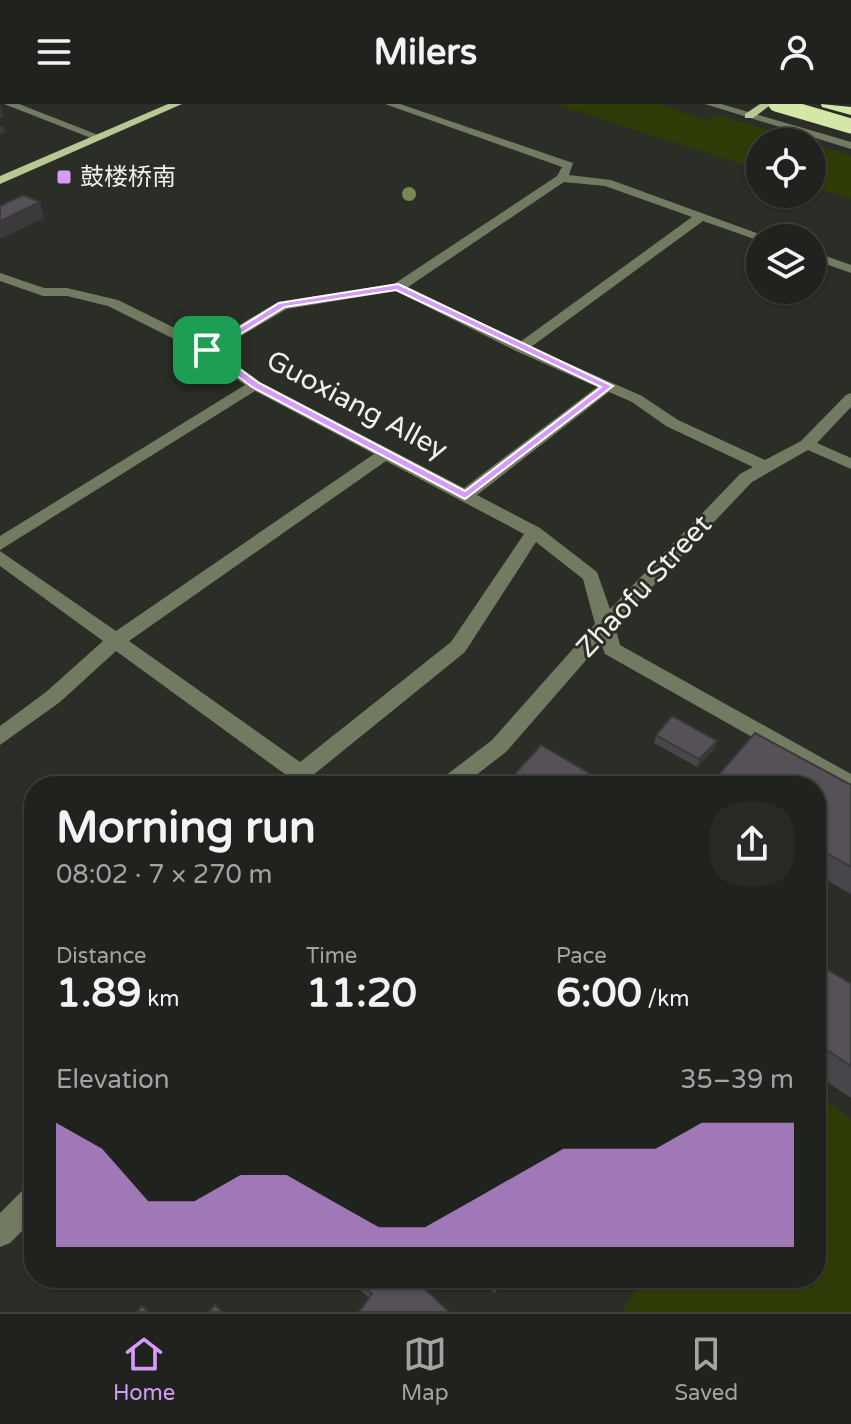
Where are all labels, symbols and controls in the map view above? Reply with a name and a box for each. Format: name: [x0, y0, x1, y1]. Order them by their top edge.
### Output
icon: menu: [32, 30, 76, 74]
icon: person: [775, 30, 819, 74]
text: Milers: [374, 31, 477, 74]
map controls: [746, 128, 826, 304]
button: locate: [746, 128, 826, 208]
place label: 鼓楼桥南: [80, 163, 176, 192]
marker: 鼓楼桥南: [55, 168, 73, 186]
button: layers: [746, 224, 826, 304]
pin: [173, 316, 241, 384]
icon: arrive: [185, 328, 229, 372]
street label: Guoxiang Alley: [261, 343, 453, 467]
street label: Zhaofu Street: [569, 507, 719, 664]
text: Morning run: [56, 802, 316, 855]
button: share: [710, 802, 794, 886]
text: 08:02 · 7 × 270 m: [56, 859, 272, 890]
text: Distance: [56, 943, 147, 969]
text: Time: [306, 943, 357, 969]
text: Pace: [556, 943, 607, 969]
text: 1.89: [56, 969, 142, 1017]
text: 11:20: [306, 969, 417, 1017]
text: 6:00: [556, 969, 642, 1017]
text: km: [142, 986, 179, 1012]
text: /km: [642, 986, 689, 1012]
text: Elevation: [56, 1064, 170, 1095]
text: 35–39 m: [680, 1064, 794, 1095]
tab: Home: [113, 1332, 175, 1406]
tab: Map: [401, 1332, 449, 1406]
tab: Saved: [674, 1332, 738, 1406]

